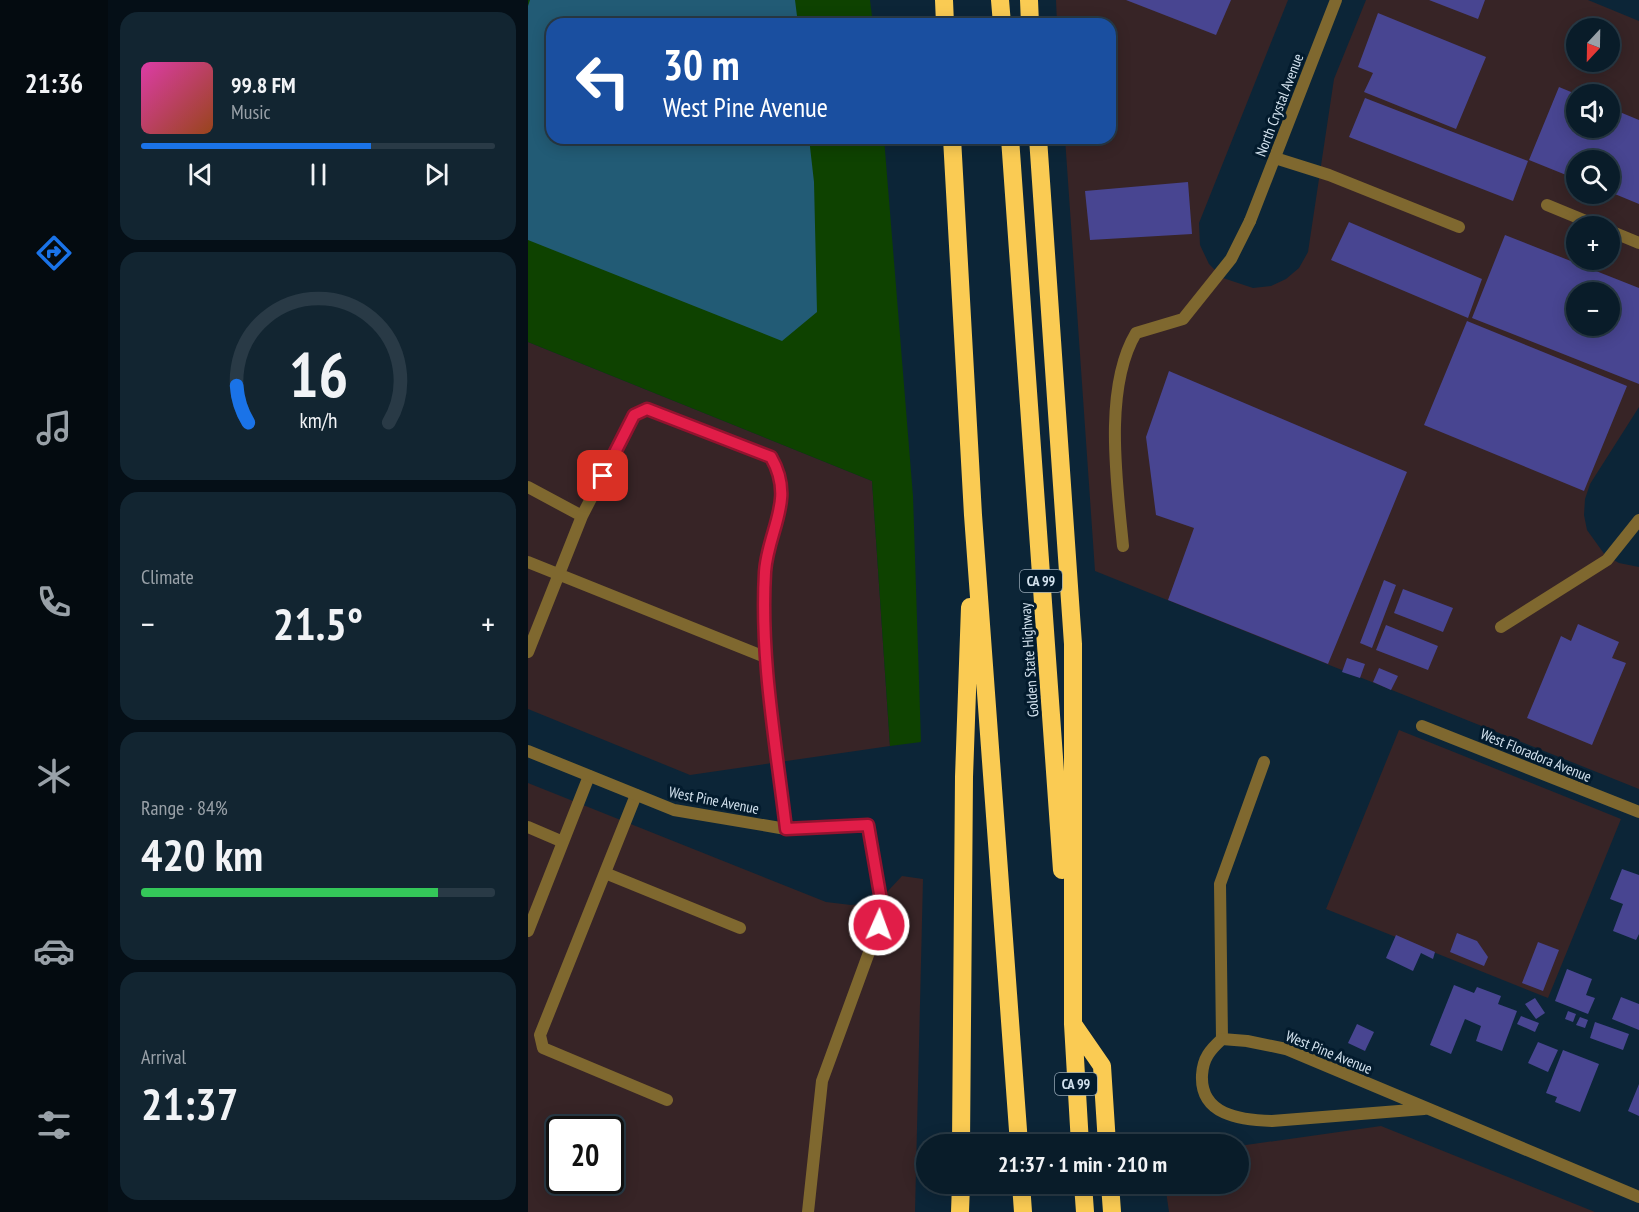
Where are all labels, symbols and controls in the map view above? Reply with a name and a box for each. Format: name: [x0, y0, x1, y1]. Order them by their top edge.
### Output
north arrow: [1566, 18, 1620, 72]
map controls: [1566, 18, 1620, 336]
text: 30 m: [663, 37, 740, 92]
icon: left: [564, 42, 642, 120]
street label: North Crystal Avenue: [1251, 51, 1307, 159]
text: 21:36: [25, 66, 83, 100]
text: 99.8 FM: [231, 71, 296, 99]
button: sound: [1566, 84, 1620, 138]
text: West Pine Avenue: [663, 90, 828, 124]
text: Music: [231, 99, 271, 125]
button: search: [1566, 150, 1620, 204]
icon: previous: [184, 158, 217, 191]
icon: pause: [302, 158, 335, 191]
icon: next: [420, 158, 453, 191]
button: +: [1566, 216, 1620, 270]
icon: directions: [33, 232, 75, 274]
button: −: [1566, 282, 1620, 336]
text: 16: [288, 333, 348, 414]
text: km/h: [299, 406, 337, 434]
icon: music: [33, 407, 75, 449]
pin: [577, 450, 628, 501]
icon: arrive: [586, 459, 619, 492]
text: Climate: [141, 564, 194, 590]
road number: CA 99: [1020, 570, 1062, 592]
icon: phone: [33, 581, 75, 623]
text: 21.5°: [273, 594, 363, 652]
text: −: [141, 602, 155, 645]
text: +: [481, 602, 495, 645]
street label: Golden State Highway: [1016, 602, 1042, 718]
street label: West Floradora Avenue: [1478, 724, 1594, 786]
icon: climate: [33, 755, 75, 797]
street label: West Pine Avenue: [667, 782, 761, 818]
text: Range · 84%: [141, 795, 228, 821]
text: 420 km: [141, 825, 263, 883]
position arrow: [847, 893, 911, 957]
icon: car: [33, 930, 75, 972]
street label: West Pine Avenue: [1283, 1026, 1375, 1078]
text: Arrival: [141, 1044, 186, 1070]
road number: CA 99: [1055, 1073, 1097, 1095]
text: 21:37: [141, 1074, 238, 1132]
icon: filters: [33, 1104, 75, 1146]
speed limit sign: 20: [546, 1116, 624, 1194]
text: 21:37 · 1 min · 210 m: [998, 1150, 1167, 1178]

